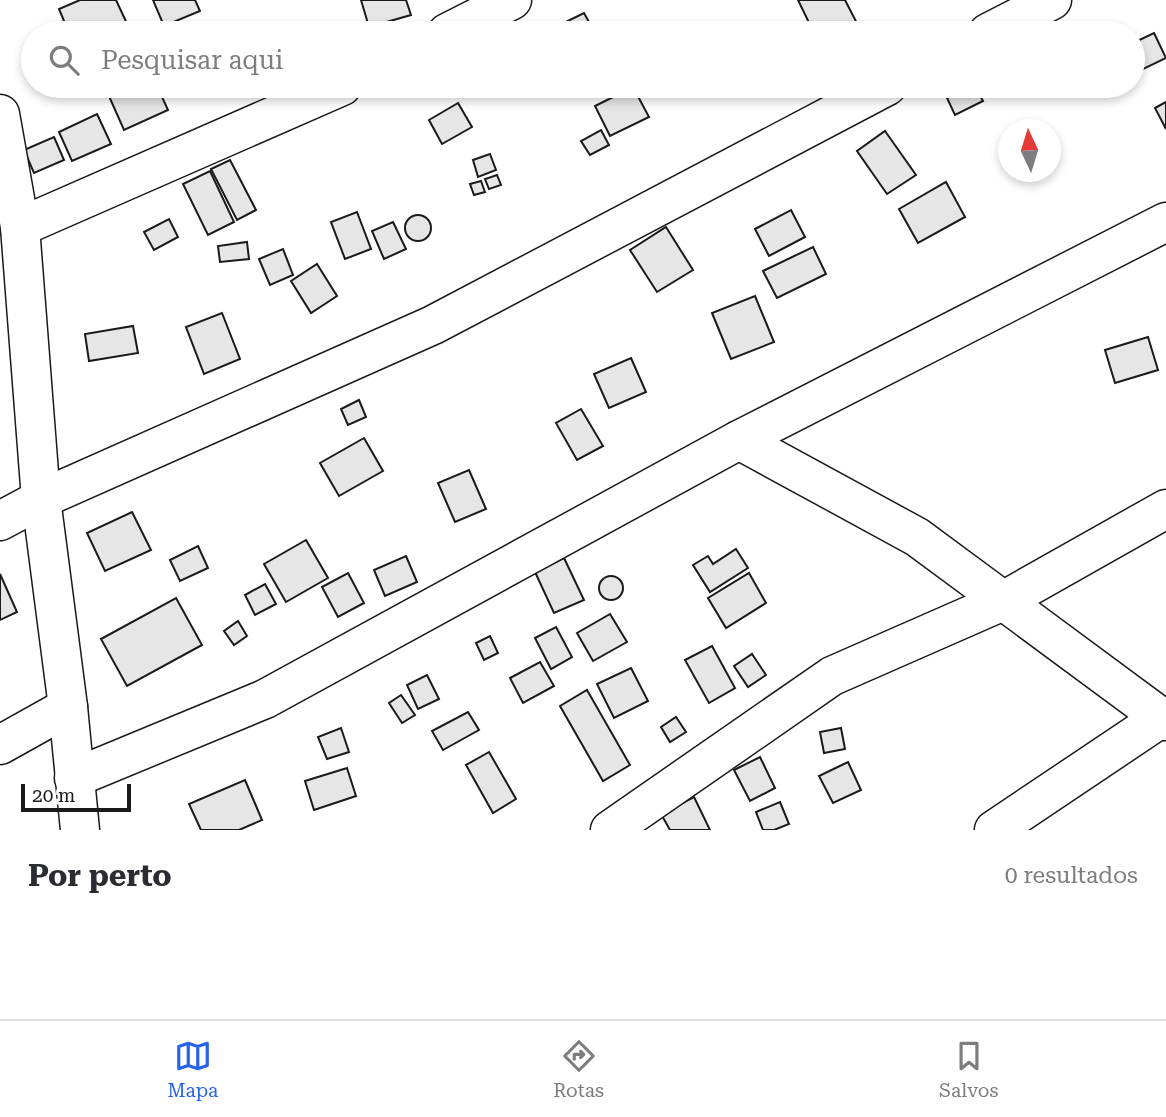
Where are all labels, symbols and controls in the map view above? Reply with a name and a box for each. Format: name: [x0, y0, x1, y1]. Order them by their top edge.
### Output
search box: [21, 21, 1145, 98]
icon: search: [45, 41, 83, 79]
text: Pesquisar aqui: [101, 45, 283, 75]
north arrow: [998, 119, 1061, 182]
scale bar: [21, 781, 131, 813]
text: 20 m: [32, 784, 75, 807]
text: Por perto: [28, 858, 172, 893]
text: 0 resultados: [1005, 862, 1138, 889]
tab: Mapa: [167, 1037, 218, 1102]
tab: Rotas: [553, 1037, 604, 1102]
tab: Salvos: [939, 1037, 999, 1102]

